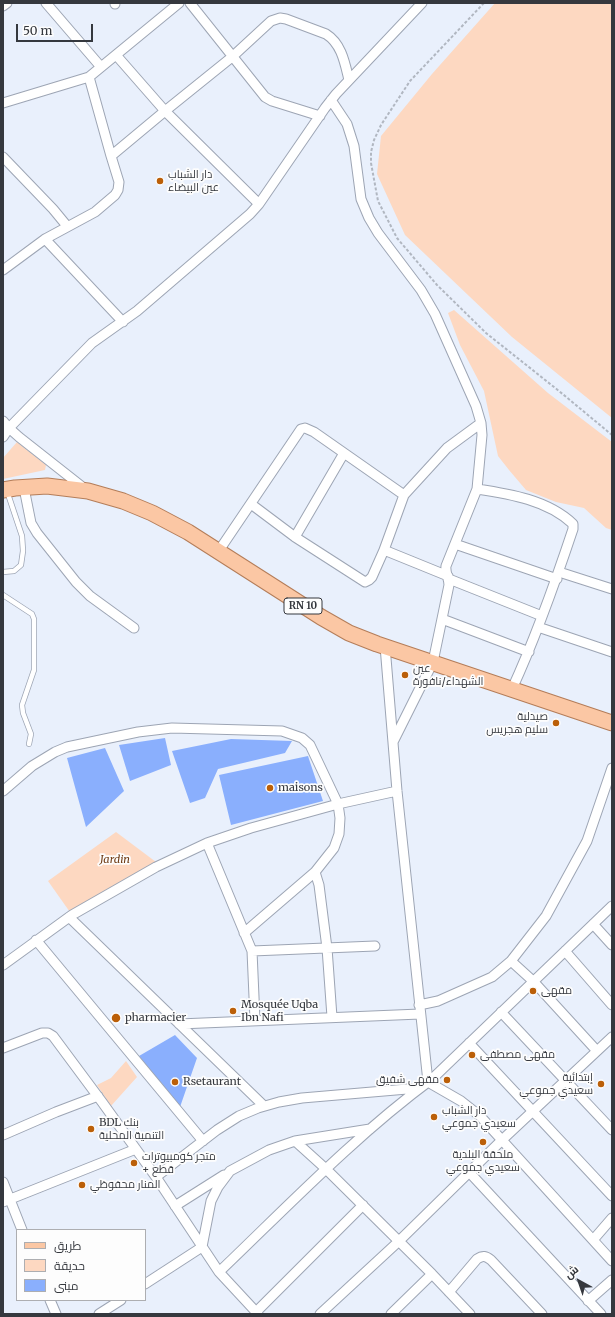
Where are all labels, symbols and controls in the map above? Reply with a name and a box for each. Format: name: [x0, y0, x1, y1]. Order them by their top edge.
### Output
scale bar: [18, 16, 95, 42]
text: 50 m: [23, 23, 52, 38]
place label: دار الشباب عين البيضاء: [168, 168, 219, 194]
marker: دار الشباب عين البيضاء: [155, 176, 165, 186]
road number: RN 10: [284, 598, 322, 614]
place label: عين الشهداء/نافورة: [413, 662, 483, 688]
marker: عين الشهداء/نافورة: [400, 670, 410, 680]
place label: صيدلية سليم هجريس: [486, 710, 548, 736]
marker: صيدلية سليم هجريس: [551, 718, 561, 728]
place label: maisons: [278, 781, 323, 795]
marker: maisons: [265, 783, 275, 793]
park label: Jardin: [100, 853, 130, 867]
place label: مقهى: [541, 984, 572, 998]
marker: مقهى: [528, 986, 538, 996]
place label: Mosquée Uqba Ibn Nafi: [241, 998, 318, 1024]
marker: Mosquée Uqba Ibn Nafi: [228, 1006, 238, 1016]
place label: pharmacier: [125, 1011, 186, 1025]
marker: pharmacier: [110, 1012, 122, 1024]
place label: مقهى مصطفى: [480, 1048, 555, 1062]
marker: مقهى مصطفى: [467, 1050, 477, 1060]
place label: إبتدائية سعيدي جموعي: [519, 1071, 593, 1097]
place label: مقهى شفيق: [376, 1073, 439, 1087]
place label: Rsetaurant: [183, 1075, 241, 1089]
marker: مقهى شفيق: [442, 1075, 452, 1085]
marker: Rsetaurant: [170, 1077, 180, 1087]
marker: إبتدائية سعيدي جموعي: [596, 1079, 606, 1089]
place label: دار الشباب سعيدي جموعي: [442, 1104, 516, 1130]
marker: دار الشباب سعيدي جموعي: [429, 1112, 439, 1122]
place label: BDL بنك التنمية المحلية: [99, 1116, 164, 1142]
marker: BDL بنك التنمية المحلية: [86, 1124, 96, 1134]
marker: ملحقة البلدية سعيدي جموعي: [478, 1137, 488, 1147]
place label: ملحقة البلدية سعيدي جموعي: [446, 1148, 520, 1174]
place label: متجر كومبيوترات + قطع: [142, 1150, 216, 1176]
marker: متجر كومبيوترات + قطع: [129, 1158, 139, 1168]
place label: المنار محفوظي: [90, 1178, 160, 1192]
marker: المنار محفوظي: [77, 1180, 87, 1190]
legend: [16, 1229, 146, 1301]
text: طريق: [54, 1238, 81, 1253]
text: حديقة: [54, 1258, 85, 1273]
north arrow: [559, 1261, 599, 1301]
text: ش: [561, 1262, 581, 1282]
text: مبنى: [54, 1278, 79, 1293]

